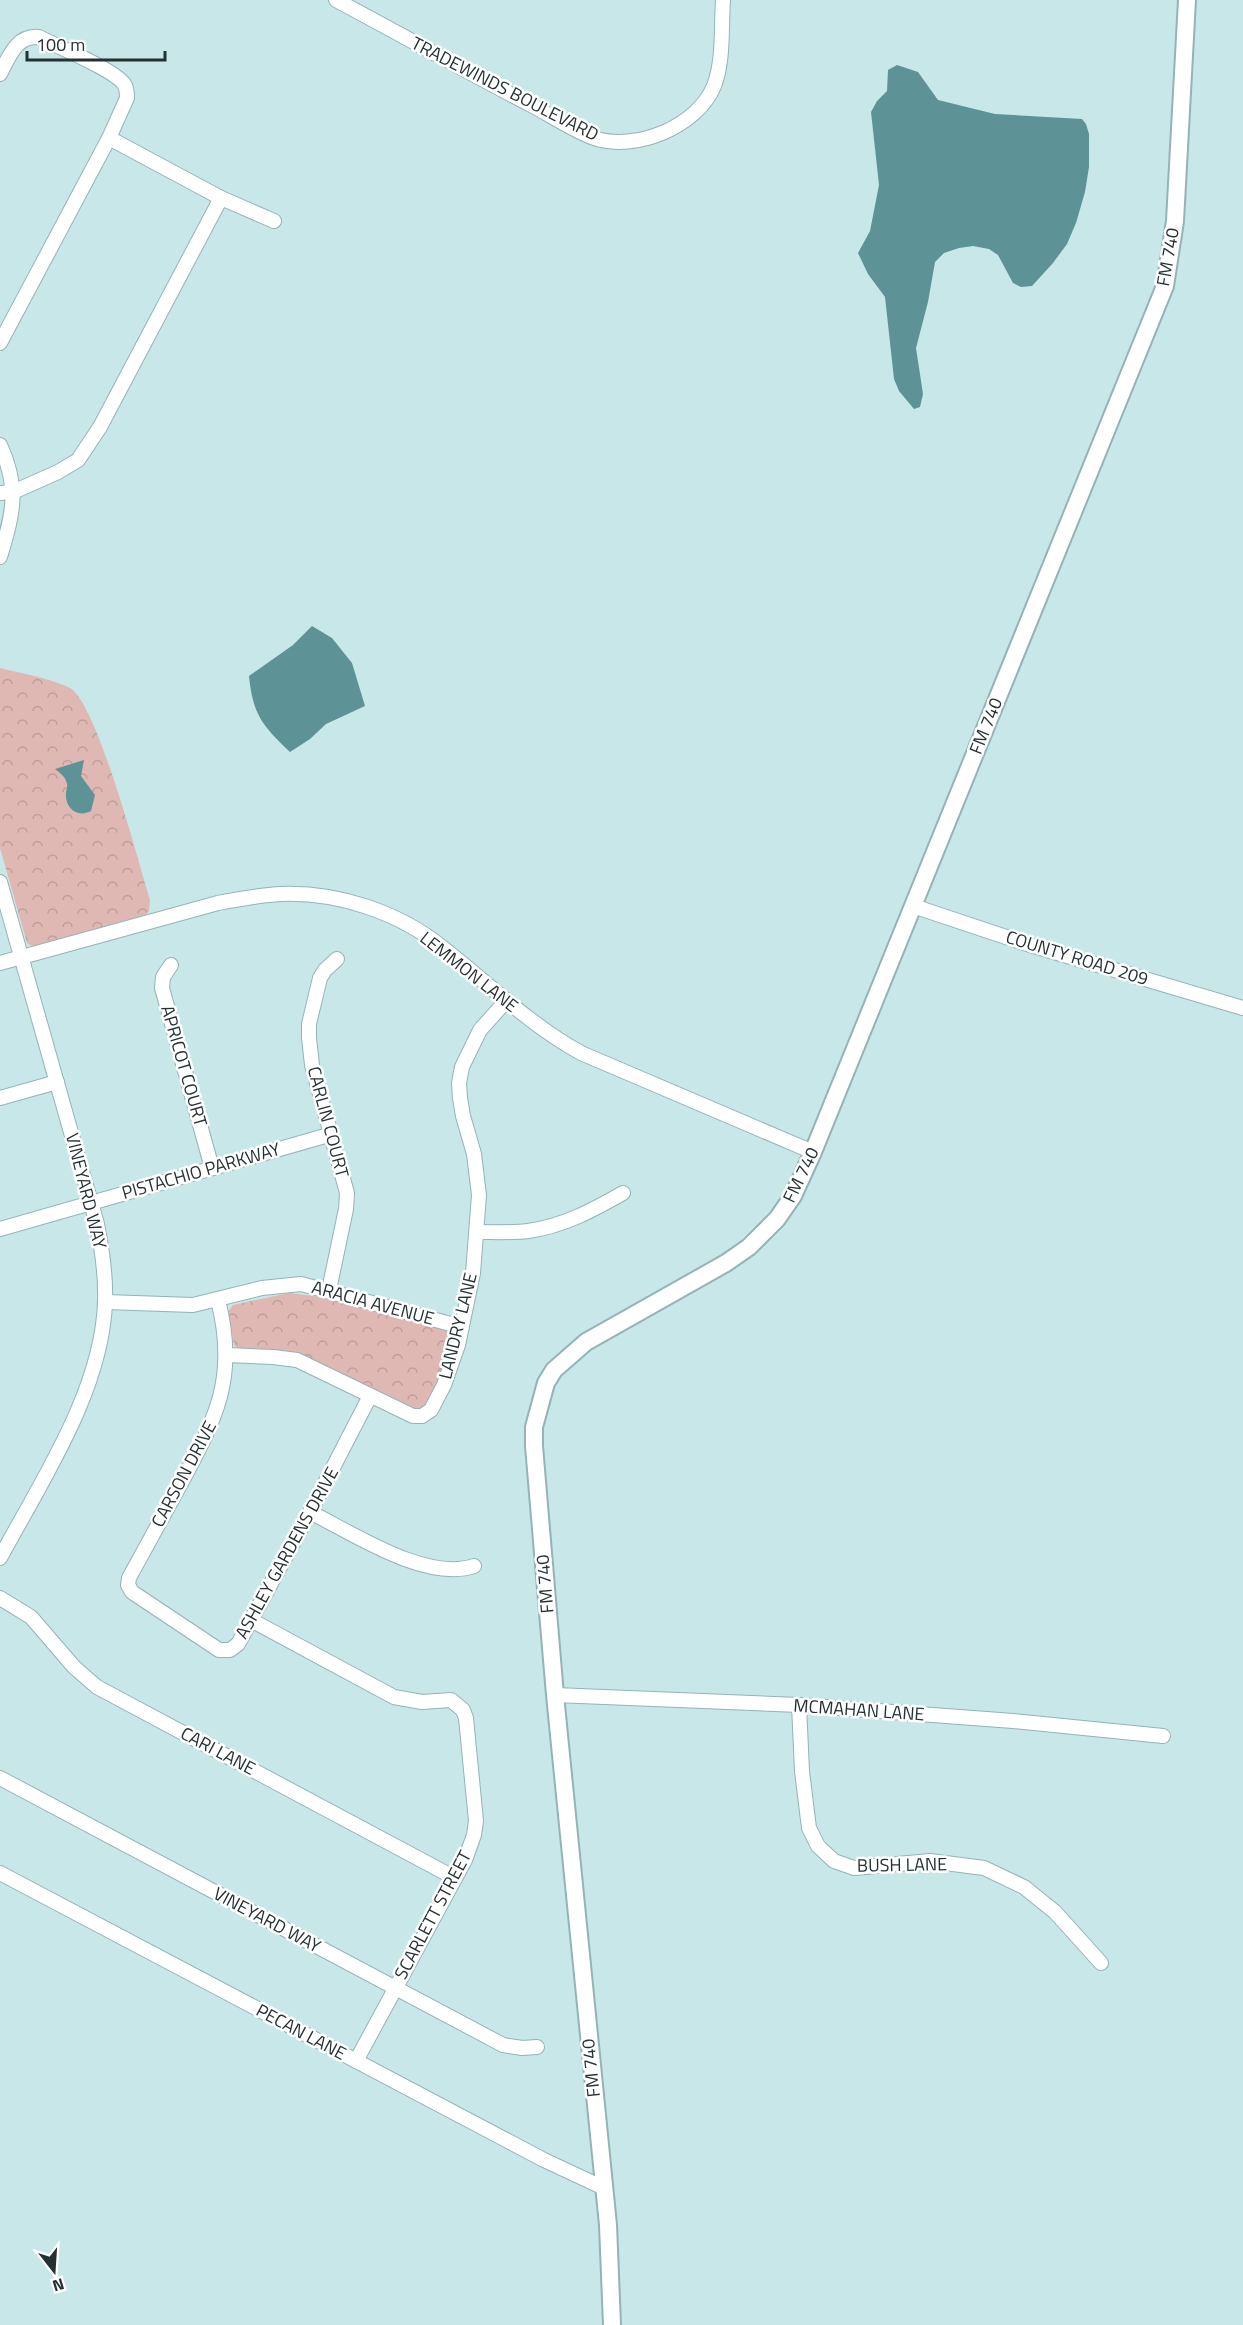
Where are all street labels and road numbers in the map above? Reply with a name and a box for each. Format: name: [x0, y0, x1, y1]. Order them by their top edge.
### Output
street label: TRADEWINDS BOULEVARD: [407, 30, 604, 148]
street label: FM 740: [1149, 226, 1186, 288]
street label: FM 740: [962, 693, 1009, 758]
street label: COUNTY ROAD 209: [1003, 923, 1152, 992]
street label: LEMMON LANE: [414, 925, 524, 1019]
street label: APRICOT COURT: [154, 1002, 215, 1130]
street label: CARLIN COURT: [301, 1063, 356, 1181]
street label: VINEYARD WAY: [59, 1130, 114, 1252]
street label: PISTACHIO PARKWAY: [119, 1135, 283, 1206]
street label: FM 740: [776, 1142, 826, 1207]
street label: LANDRY LANE: [431, 1270, 484, 1382]
street label: ARACIA AVENUE: [309, 1273, 437, 1332]
street label: CARSON DRIVE: [144, 1416, 223, 1532]
street label: ASHLEY GARDENS DRIVE: [228, 1462, 345, 1644]
street label: FM 740: [528, 1554, 561, 1615]
street label: MCMAHAN LANE: [793, 1691, 925, 1728]
street label: CARI LANE: [176, 1720, 261, 1782]
street label: SCARLETT STREET: [387, 1845, 478, 1984]
street label: BUSH LANE: [857, 1850, 947, 1879]
street label: VINEYARD WAY: [209, 1880, 326, 1959]
street label: PECAN LANE: [251, 1996, 351, 2067]
street label: FM 740: [574, 2037, 607, 2099]

